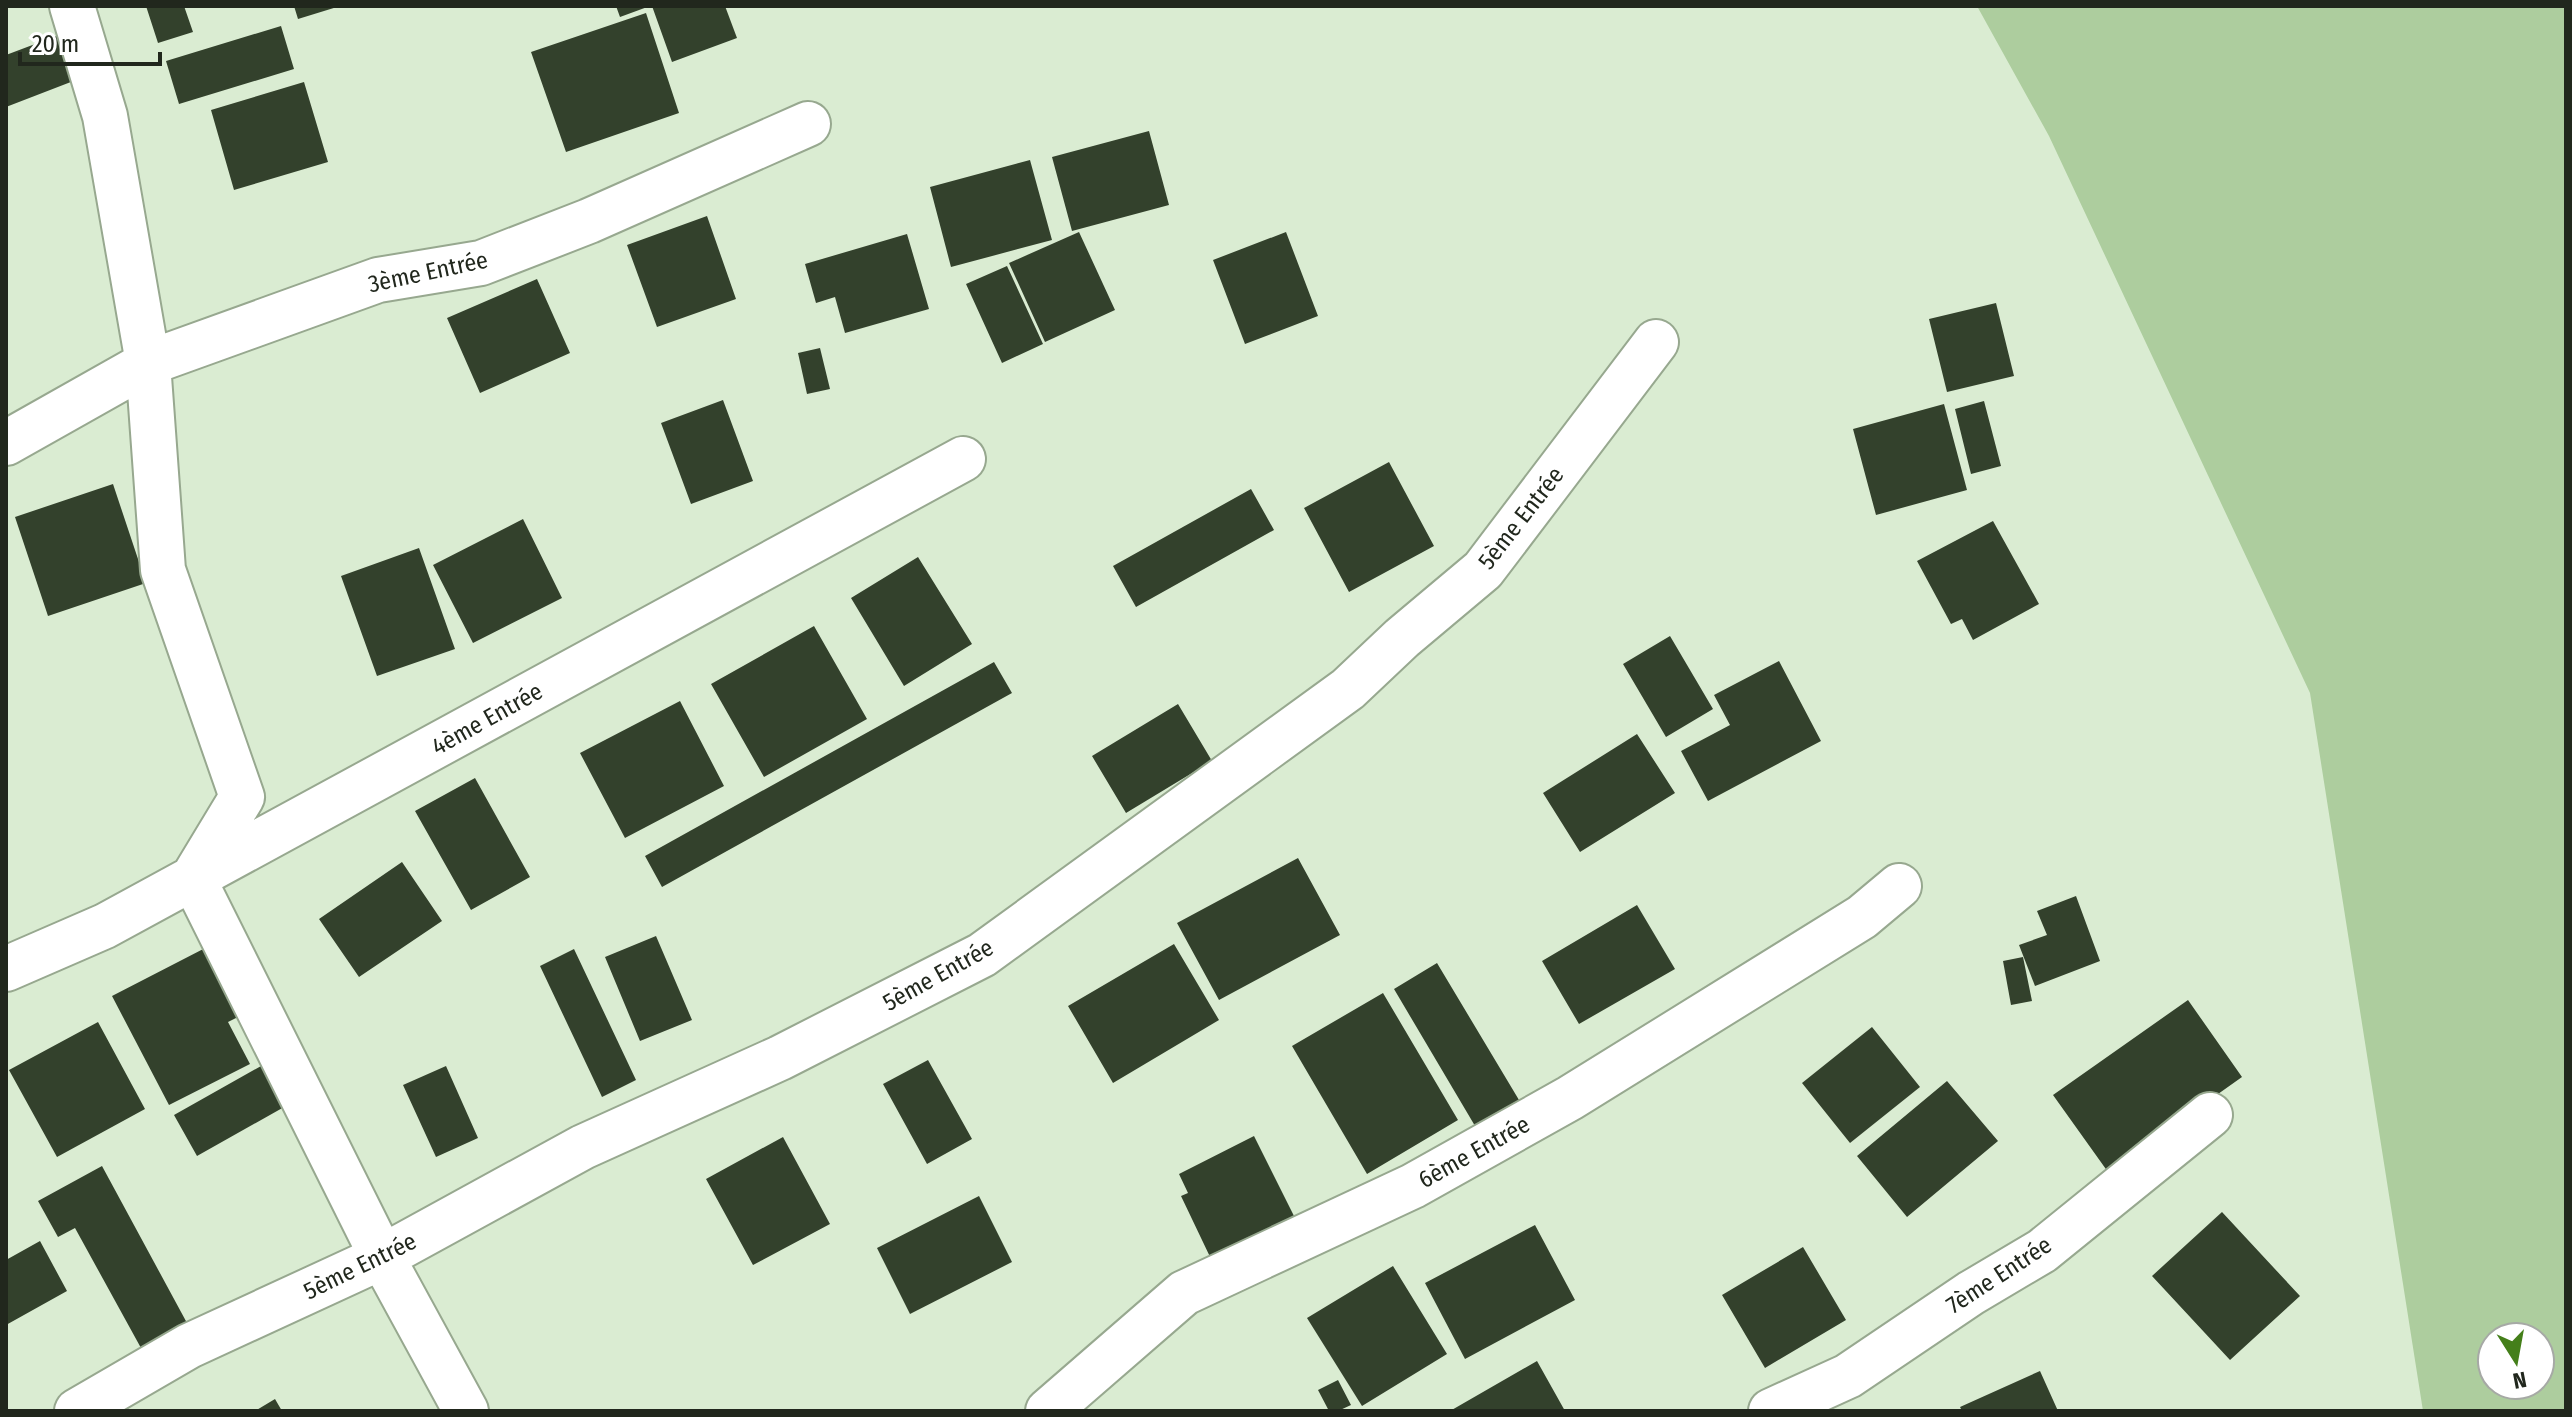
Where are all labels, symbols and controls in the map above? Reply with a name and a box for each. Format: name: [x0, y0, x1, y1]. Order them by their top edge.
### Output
scale bar: [20, 16, 160, 66]
text: 20 m: [32, 30, 79, 58]
street label: 3ème Entrée: [366, 246, 490, 298]
street label: 5ème Entrée: [1472, 461, 1570, 575]
street label: 4ème Entrée: [427, 677, 547, 761]
street label: 5ème Entrée: [878, 933, 998, 1017]
street label: 6ème Entrée: [1414, 1110, 1534, 1194]
street label: 5ème Entrée: [299, 1227, 421, 1305]
street label: 7ème Entrée: [1941, 1231, 2057, 1319]
north arrow: [2476, 1321, 2556, 1401]
text: N: [2511, 1366, 2529, 1395]

